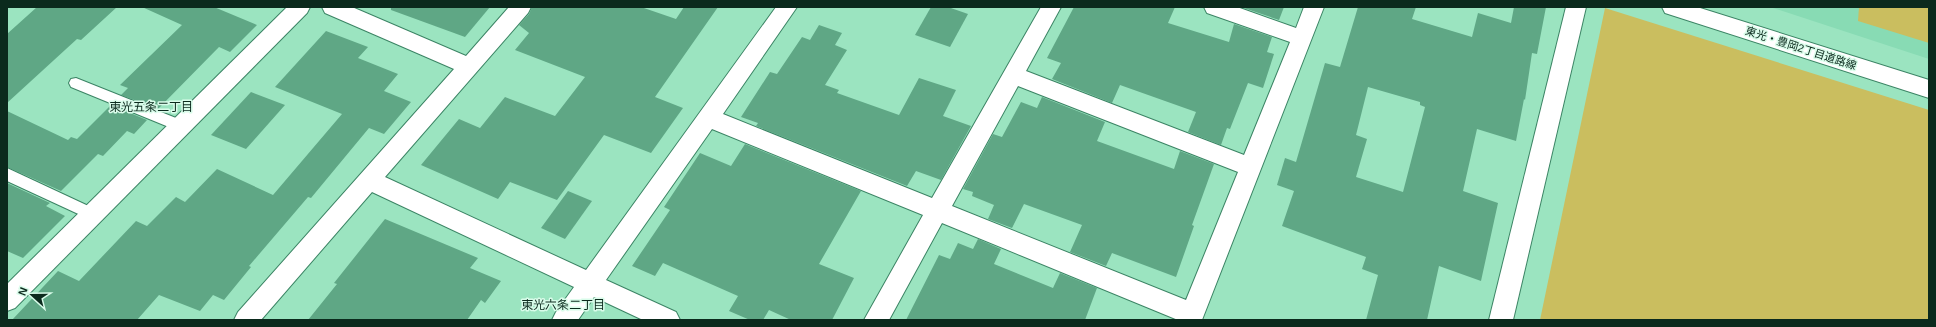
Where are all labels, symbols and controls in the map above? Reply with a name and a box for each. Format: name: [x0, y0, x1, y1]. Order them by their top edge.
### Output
street label: 東光・豊岡2丁目道路線: [1744, 24, 1858, 72]
district label: 東光五条二丁目: [109, 100, 193, 114]
north arrow: [12, 275, 52, 315]
text: N: [16, 286, 30, 297]
district label: 東光六条二丁目: [521, 298, 605, 312]

